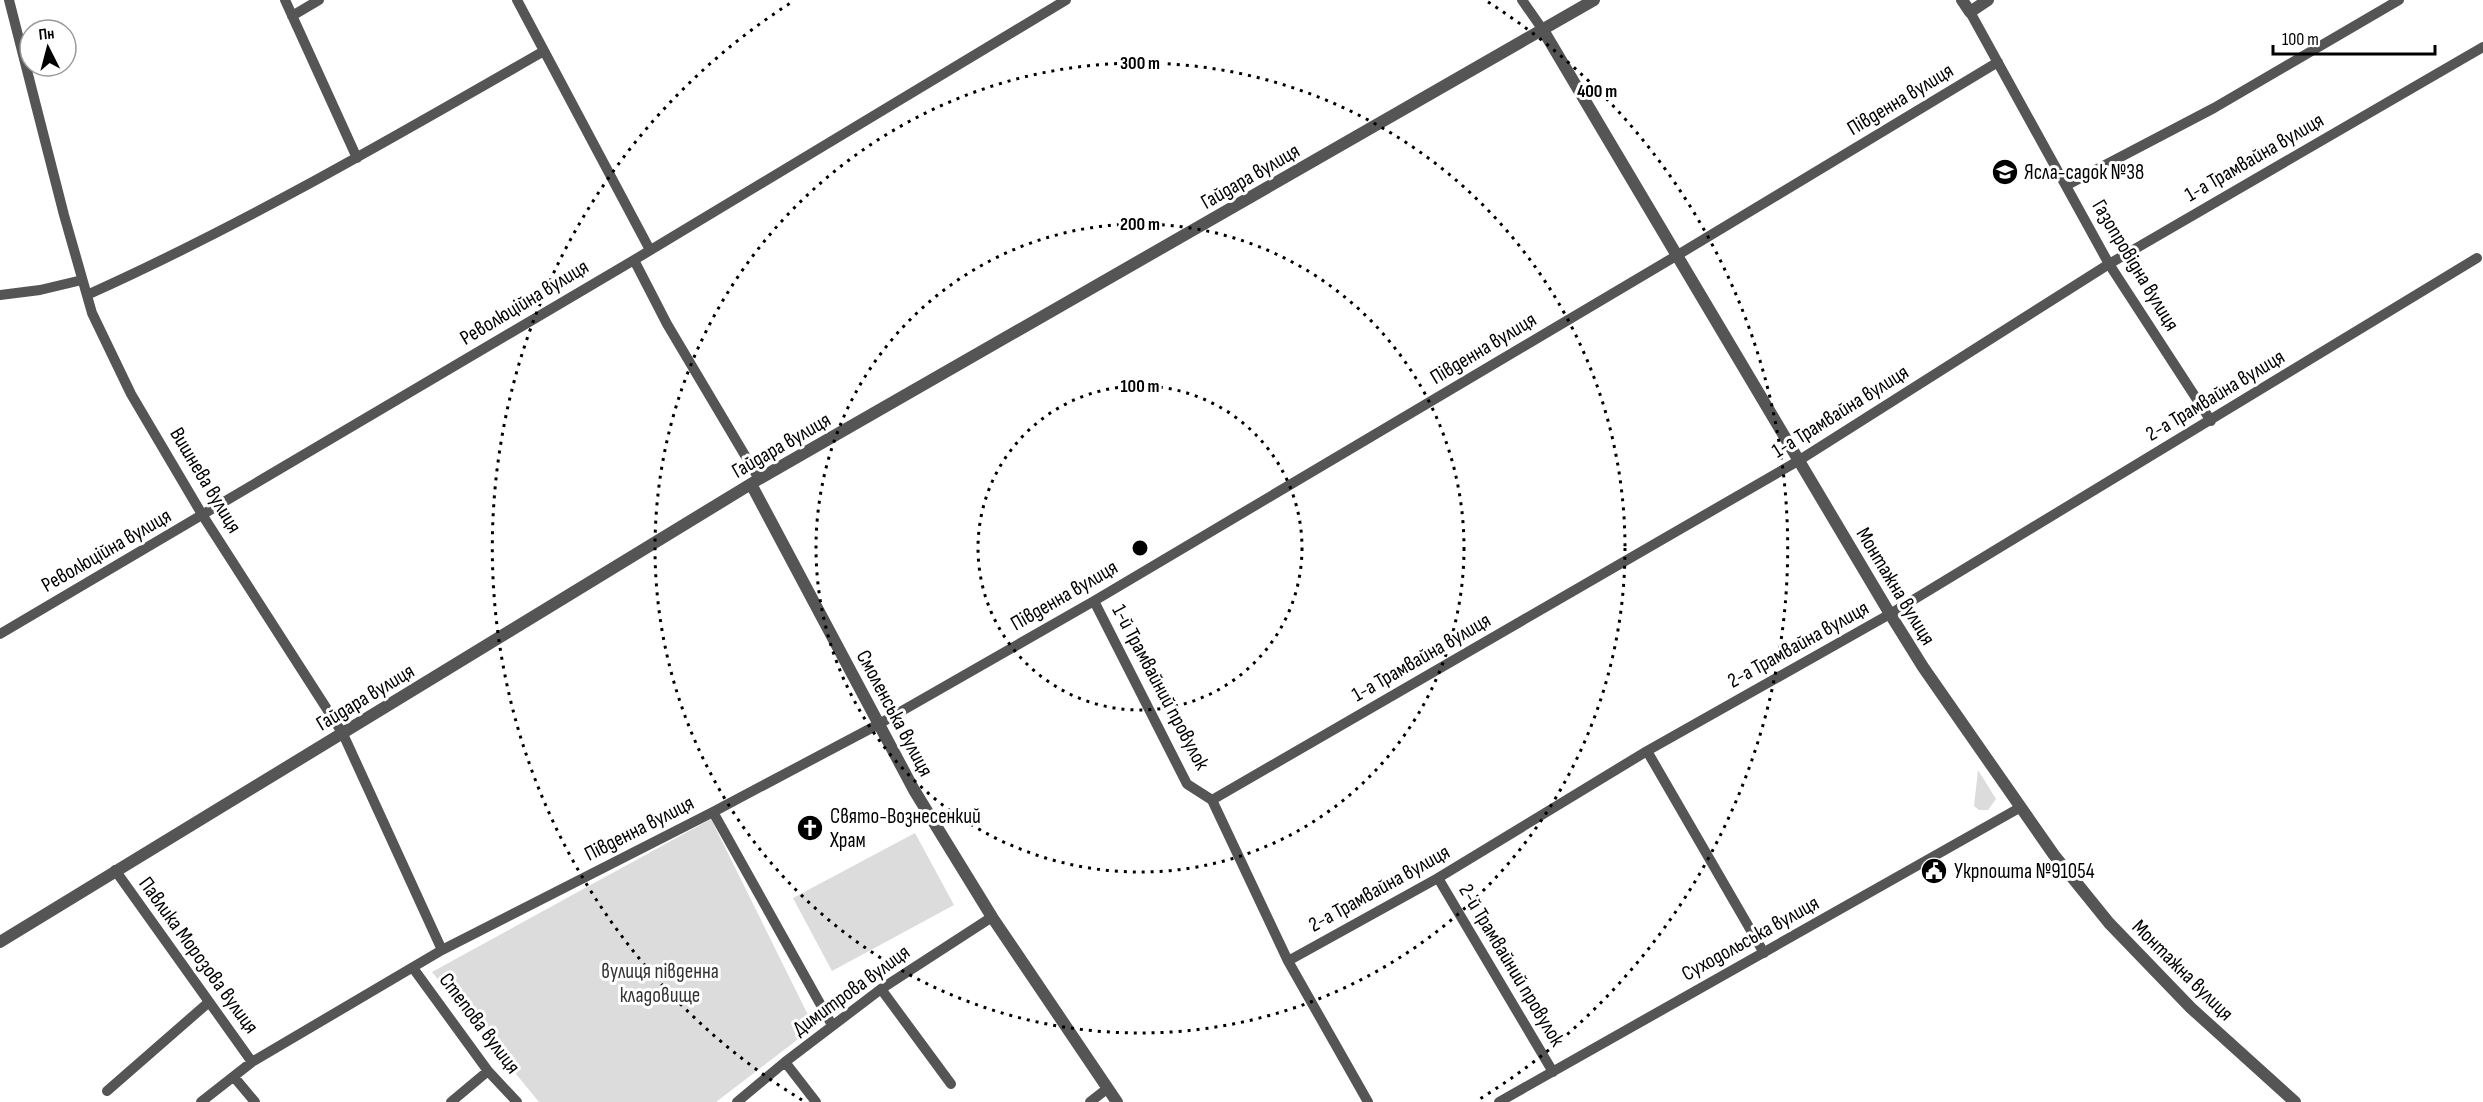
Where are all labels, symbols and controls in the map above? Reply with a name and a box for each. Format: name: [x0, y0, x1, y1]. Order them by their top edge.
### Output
north arrow: [18, 18, 78, 78]
scale bar: [2273, 18, 2435, 56]
text: Пн: [38, 24, 55, 45]
text: 100 m: [2282, 29, 2319, 50]
text: 300 m: [1120, 53, 1160, 74]
street label: Південна вулиця: [1843, 58, 1958, 141]
text: 400 m: [1577, 81, 1617, 102]
street label: 1-а Трамвайна вулиця: [2180, 108, 2328, 207]
street label: Гайдара вулиця: [1196, 138, 1304, 215]
school or university icon: Ясла-садок №38: [1990, 157, 2020, 187]
place label: Ясла-садок №38: [2024, 160, 2144, 185]
street label: Газопровідна вулиця: [2087, 195, 2185, 335]
text: 200 m: [1120, 214, 1160, 235]
street label: Революційна вулиця: [455, 254, 593, 351]
street label: Південна вулиця: [1426, 307, 1541, 390]
street label: 2-а Трамвайна вулиця: [2141, 344, 2289, 447]
street label: 1-а Трамвайна вулиця: [1767, 359, 1913, 463]
text: 100 m: [1121, 376, 1160, 397]
street label: Гайдара вулиця: [727, 407, 835, 484]
street label: Вишнева вулиця: [164, 423, 247, 538]
street label: Революційна вулиця: [37, 503, 176, 598]
street label: Монтажна вулиця: [1851, 523, 1941, 650]
centre of rings: [1130, 538, 1150, 558]
street label: Південна вулиця: [1006, 555, 1122, 636]
street label: 2-а Трамвайна вулиця: [1723, 595, 1873, 694]
street label: 1-й Трамвайний провулок: [1106, 600, 1215, 774]
street label: 1-а Трамвайна вулиця: [1347, 608, 1495, 707]
street label: Смоленська вулиця: [851, 646, 938, 781]
street label: Гайдара вулиця: [312, 658, 419, 736]
street label: Південна вулиця: [580, 790, 698, 867]
place label: Свято-Вознесенкий Храм: [829, 804, 981, 853]
church icon: Свято-Вознесенкий Храм: [795, 813, 825, 843]
street label: 2-а Трамвайна вулиця: [1304, 839, 1454, 938]
public building icon: Укрпошта №91054: [1919, 856, 1949, 886]
place label: Укрпошта №91054: [1954, 859, 2095, 884]
street label: Павлика Морозова вулиця: [133, 872, 264, 1039]
street label: 2-й Трамвайний провулок: [1453, 880, 1570, 1051]
street label: Суходольська вулиця: [1677, 890, 1823, 986]
street label: Монтажна вулиця: [2127, 915, 2238, 1026]
street label: Димитрова вулиця: [788, 940, 915, 1041]
park label: вулиця південна кладовище: [601, 959, 719, 1008]
street label: Степова вулиця: [434, 968, 526, 1079]

